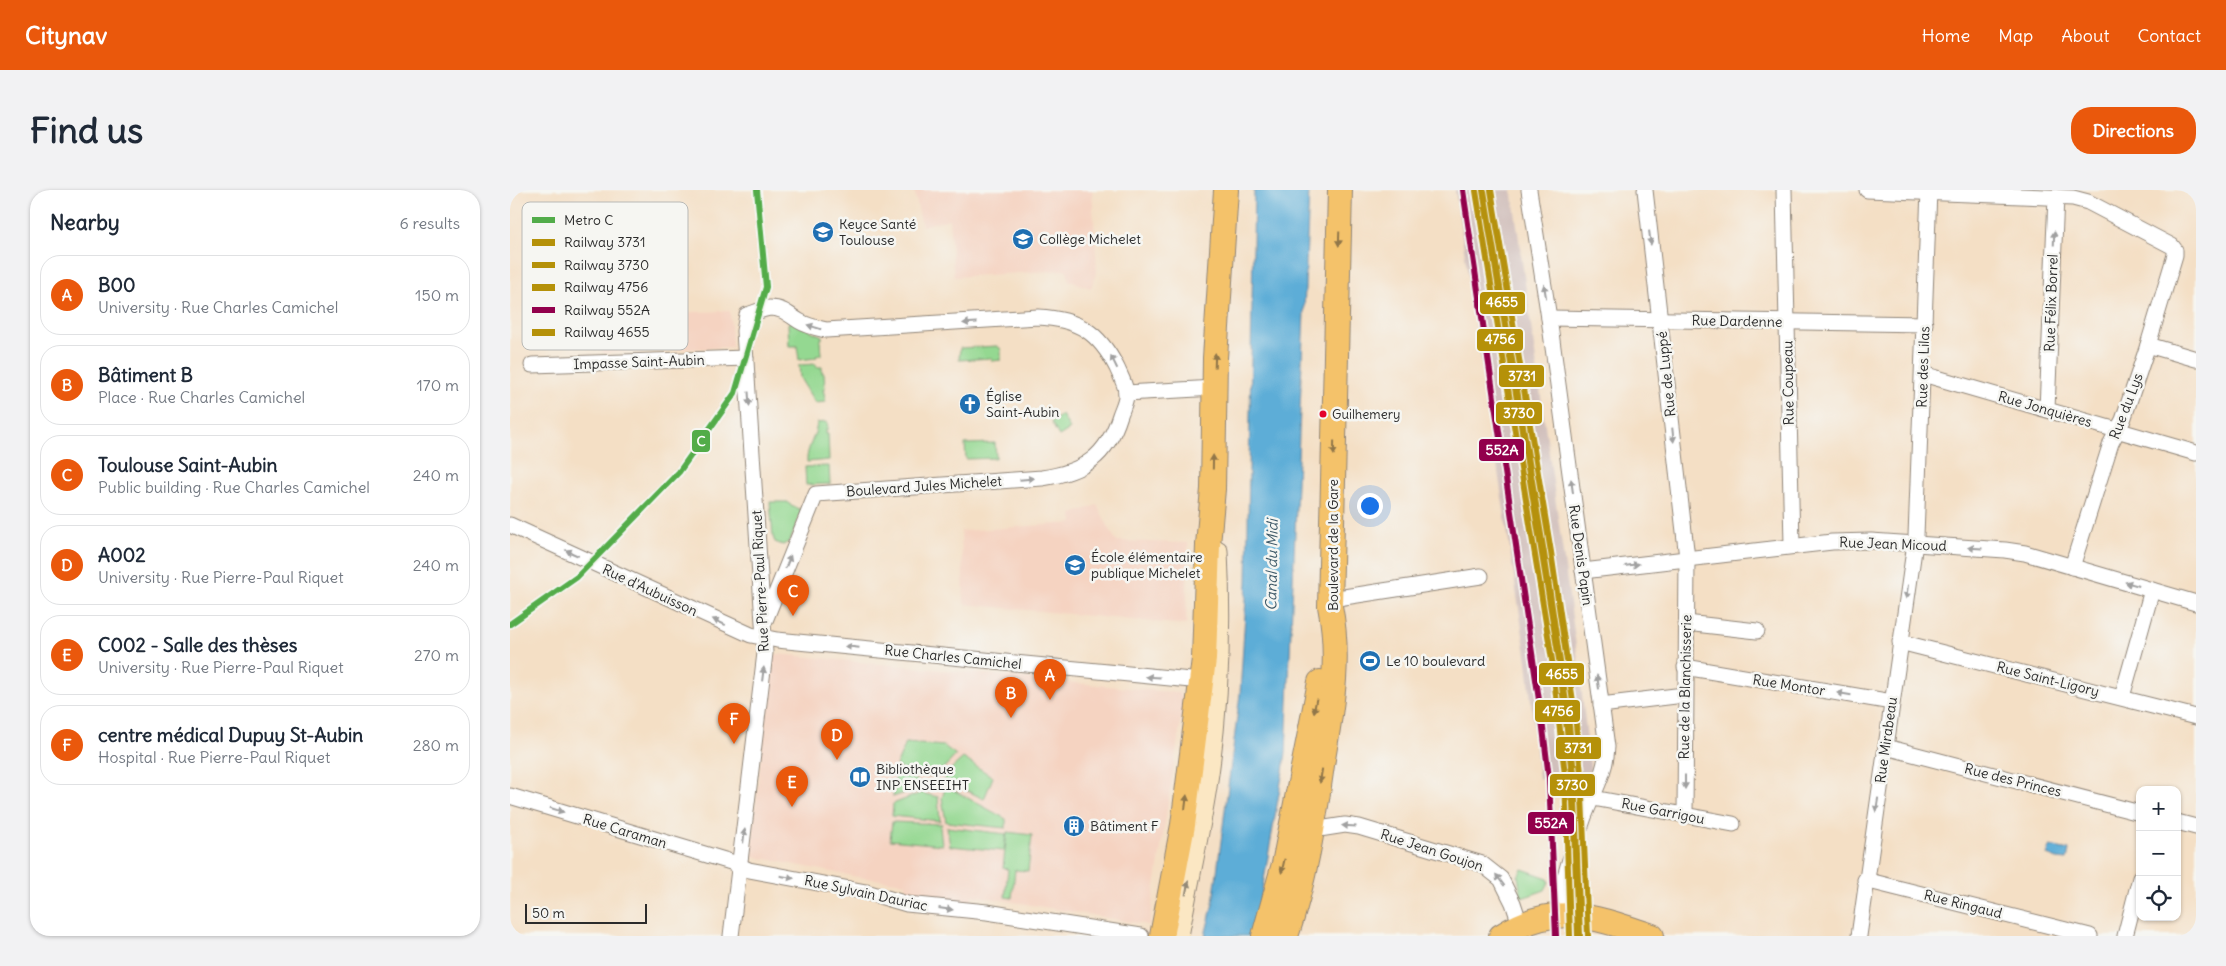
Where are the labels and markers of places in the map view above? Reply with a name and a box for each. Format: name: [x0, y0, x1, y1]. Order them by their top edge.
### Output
place label: Keyce Santé Toulouse: [839, 215, 916, 249]
school or university icon: Keyce Santé Toulouse: [811, 220, 835, 244]
school or university icon: Collège Michelet: [1011, 227, 1035, 251]
place label: Collège Michelet: [1039, 230, 1141, 248]
place label: Église Saint-Aubin: [986, 387, 1059, 421]
church icon: Église Saint-Aubin: [958, 392, 982, 416]
place label: Guilhemery: [1332, 406, 1400, 423]
marker: Guilhemery: [1318, 409, 1328, 419]
place label: École élémentaire publique Michelet: [1091, 548, 1203, 582]
school or university icon: École élémentaire publique Michelet: [1063, 553, 1087, 577]
pin: C: [777, 575, 809, 616]
sports icon: Le 10 boulevard: [1358, 649, 1382, 673]
place label: Le 10 boulevard: [1386, 652, 1485, 670]
pin: A: [1034, 659, 1066, 700]
pin: B: [995, 677, 1027, 718]
pin: F: [718, 703, 750, 744]
pin: D: [821, 719, 853, 760]
place label: Bibliothèque INP ENSEEIHT: [876, 760, 969, 794]
library icon: Bibliothèque INP ENSEEIHT: [848, 765, 872, 789]
pin: E: [776, 766, 808, 807]
building icon: Bâtiment F: [1062, 814, 1086, 838]
place label: Bâtiment F: [1090, 817, 1159, 835]

